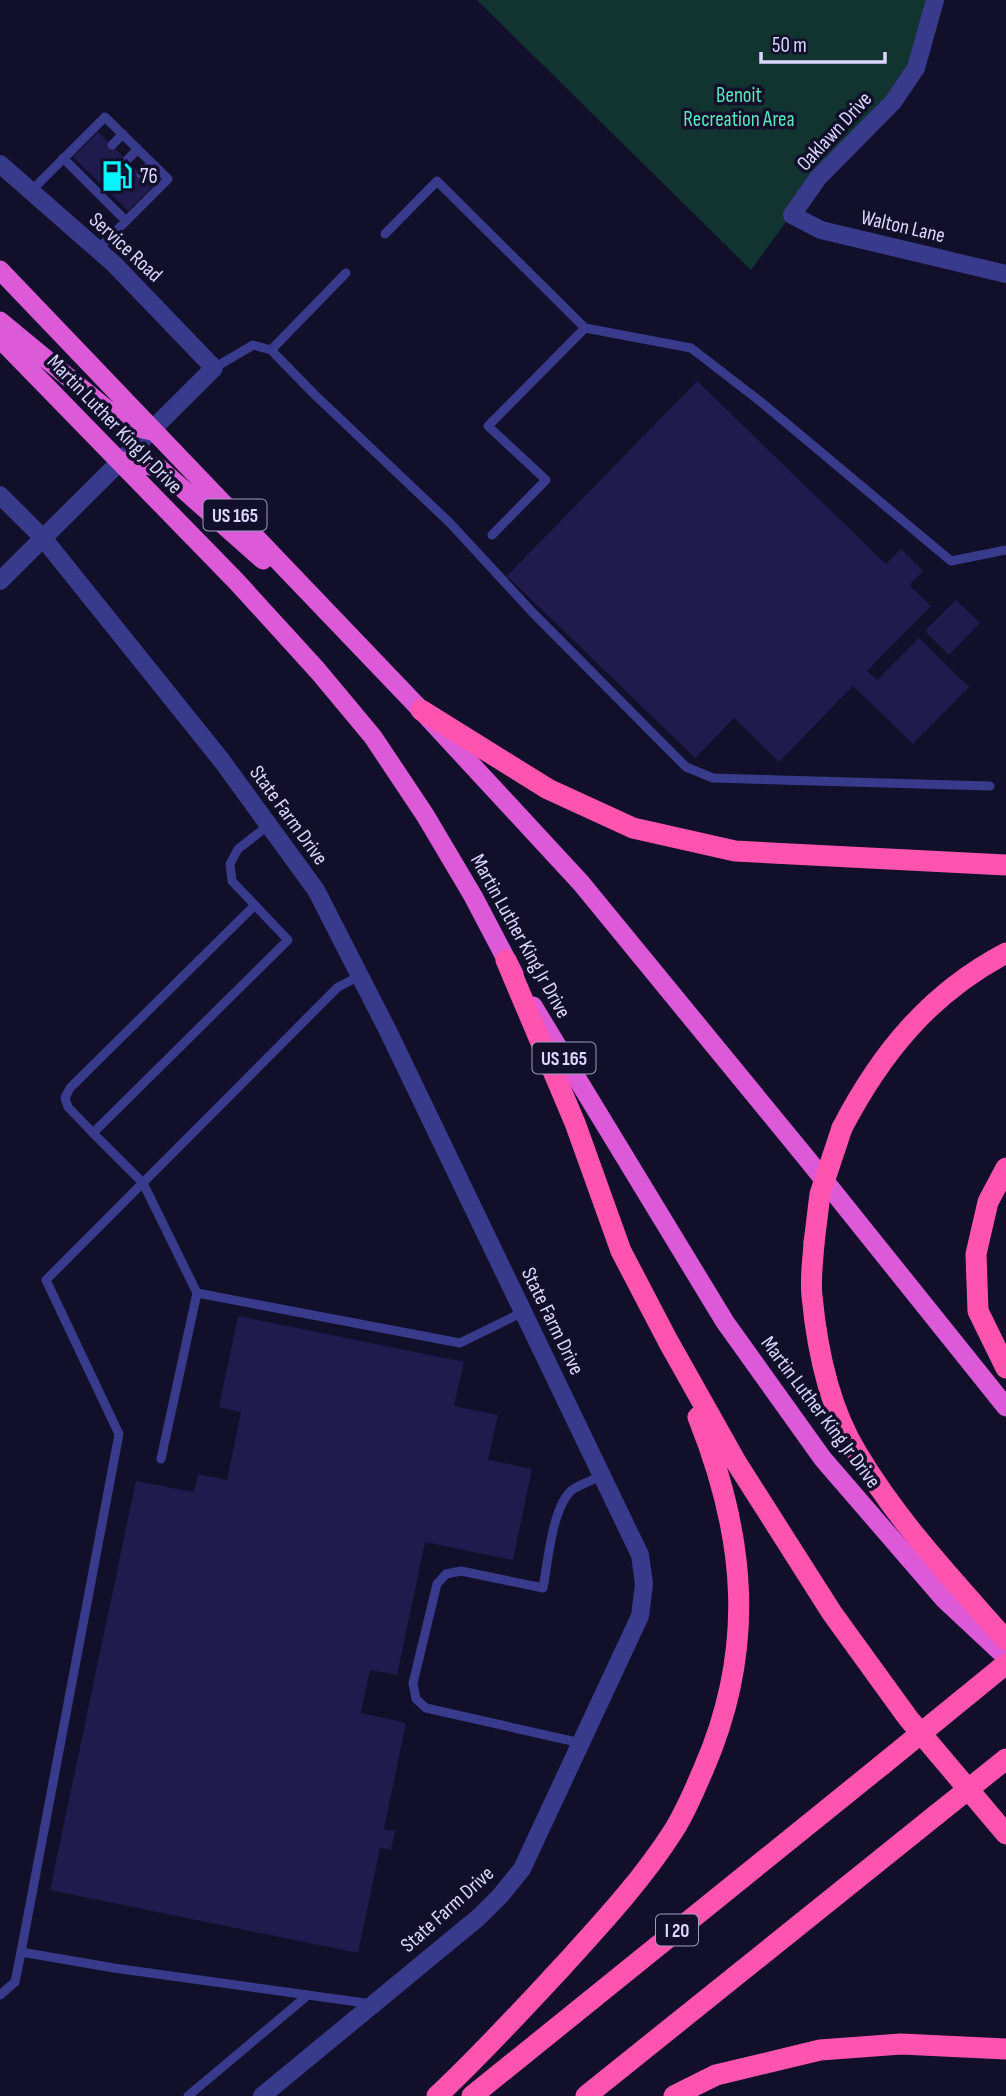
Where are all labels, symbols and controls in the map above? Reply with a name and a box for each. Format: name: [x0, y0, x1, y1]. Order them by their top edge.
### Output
scale bar: [761, 21, 885, 65]
text: 50 m: [772, 33, 807, 58]
park label: Benoit Recreation Area: [683, 83, 795, 132]
street label: Oaklawn Drive: [791, 87, 877, 176]
fuel station icon: 76: [100, 159, 134, 193]
place label: 76: [140, 164, 158, 189]
street label: Walton Lane: [858, 205, 947, 248]
street label: Service Road: [84, 207, 167, 287]
street label: Martin Luther King Jr Drive: [42, 350, 187, 499]
road number: US 165: [204, 500, 266, 530]
street label: State Farm Drive: [244, 761, 333, 870]
street label: Martin Luther King Jr Drive: [465, 850, 576, 1023]
road number: US 165: [532, 1042, 596, 1074]
street label: State Farm Drive: [516, 1263, 589, 1379]
street label: Martin Luther King Jr Drive: [755, 1331, 886, 1493]
street label: State Farm Drive: [396, 1861, 499, 1958]
road number: I 20: [656, 1914, 698, 1946]

